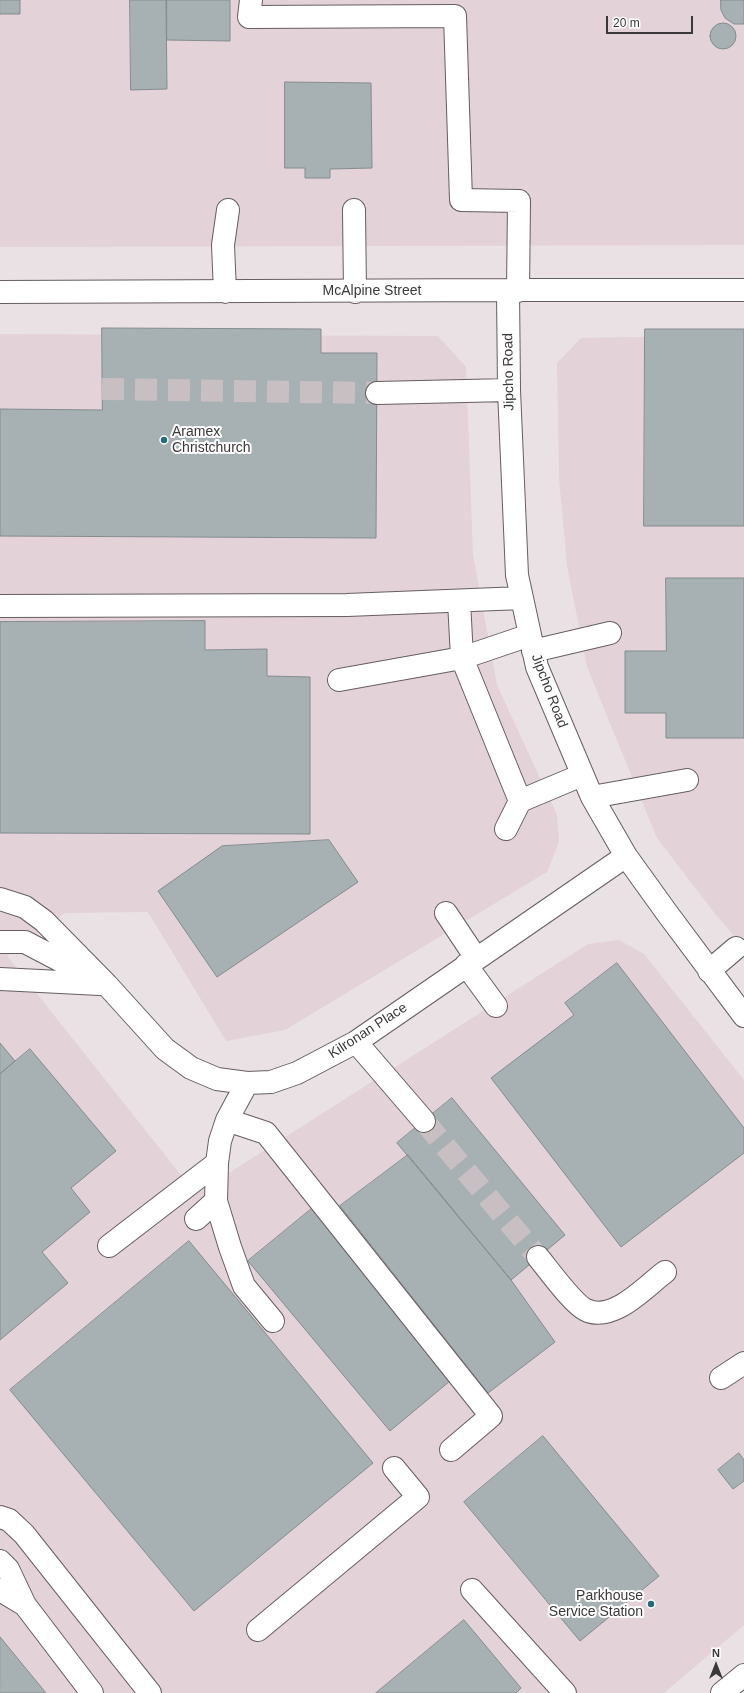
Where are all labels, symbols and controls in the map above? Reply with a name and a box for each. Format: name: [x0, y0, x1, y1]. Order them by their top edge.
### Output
scale bar: [608, 8, 695, 34]
text: 20 m: [613, 16, 640, 30]
street label: McAlpine Street: [323, 283, 421, 299]
street label: Jipcho Road: [500, 333, 518, 411]
place label: Aramex Christchurch: [172, 424, 251, 456]
marker: Aramex Christchurch: [159, 435, 169, 445]
street label: Jipcho Road: [527, 652, 571, 730]
street label: Kilronan Place: [326, 999, 410, 1063]
place label: Parkhouse Service Station: [549, 1588, 643, 1620]
marker: Parkhouse Service Station: [646, 1599, 656, 1609]
north arrow: [696, 1645, 736, 1685]
text: N: [712, 1647, 720, 1659]

